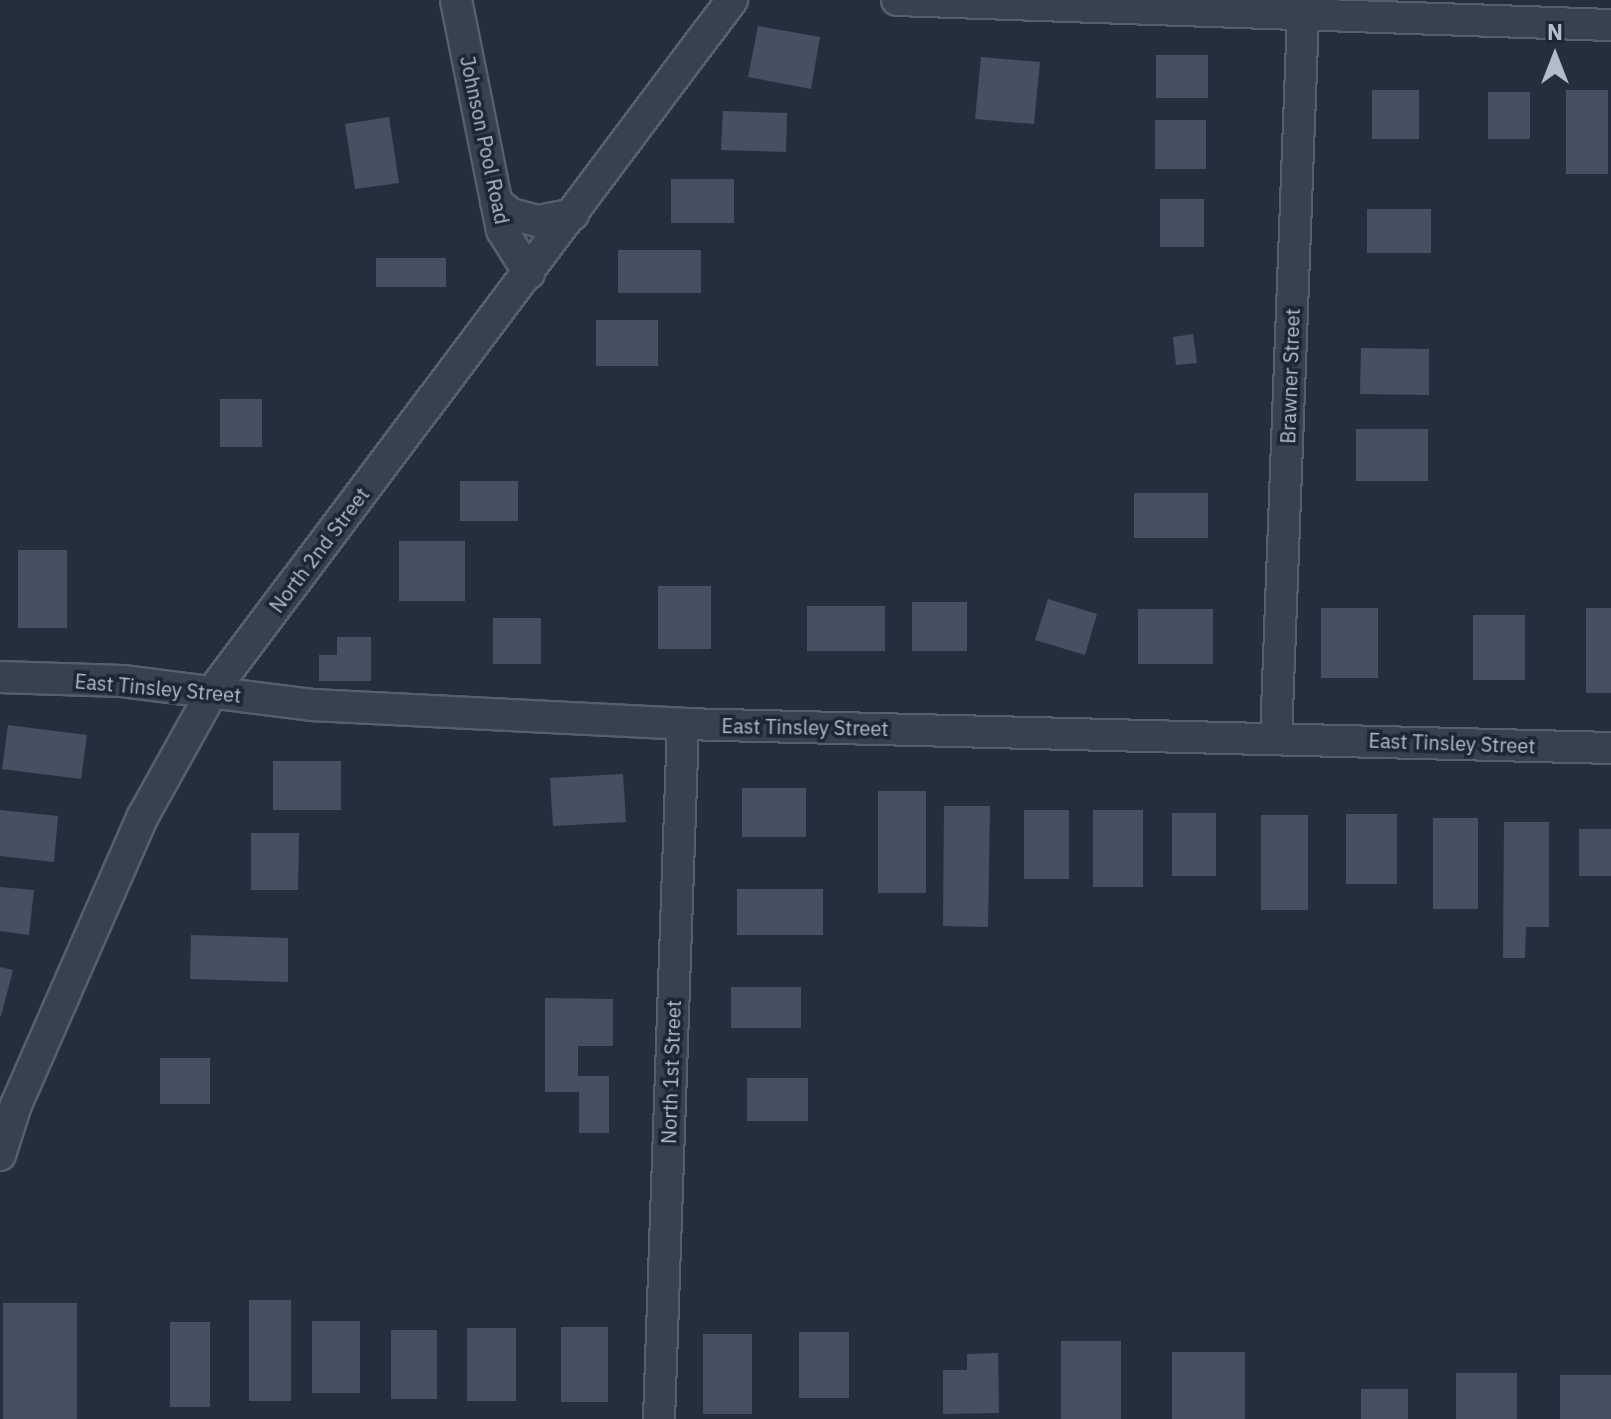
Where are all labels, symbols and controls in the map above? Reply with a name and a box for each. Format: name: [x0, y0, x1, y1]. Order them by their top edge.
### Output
north arrow: [1515, 16, 1595, 96]
text: N: [1547, 17, 1563, 46]
street label: Johnson Pool Road: [455, 54, 515, 226]
street label: Brawner Street: [1276, 308, 1304, 444]
street label: North 2nd Street: [264, 483, 374, 617]
street label: East Tinsley Street: [74, 669, 242, 707]
street label: East Tinsley Street: [721, 714, 889, 740]
street label: East Tinsley Street: [1368, 728, 1536, 758]
street label: North 1st Street: [656, 1000, 686, 1144]

